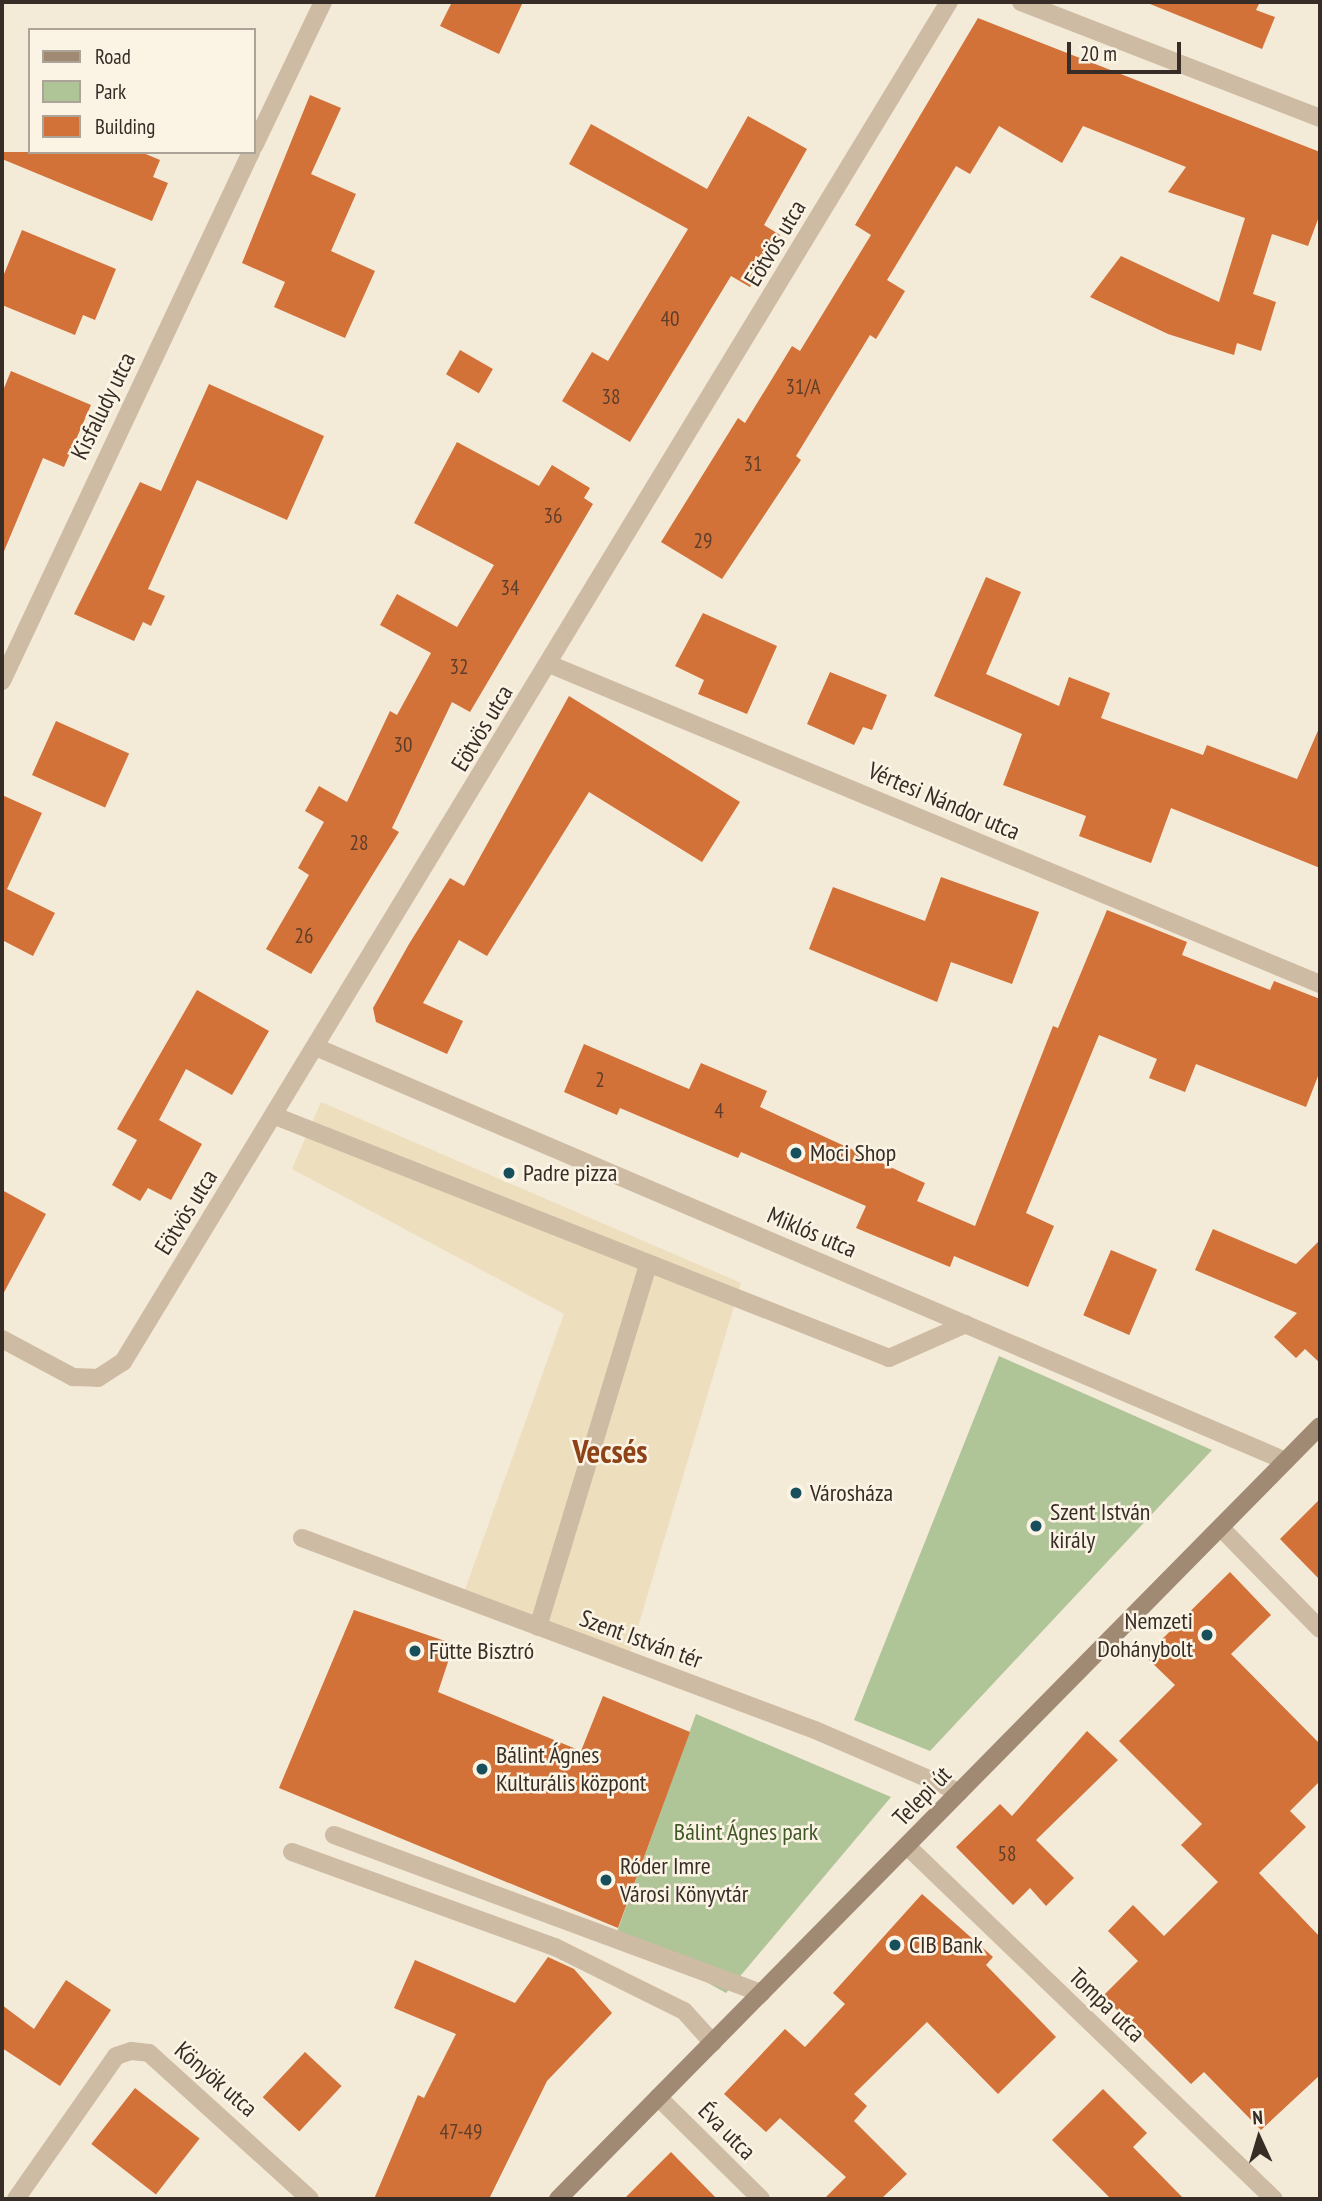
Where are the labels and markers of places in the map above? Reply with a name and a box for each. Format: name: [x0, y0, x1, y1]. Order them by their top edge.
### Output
place label: Moci Shop: [810, 1139, 896, 1167]
marker: Moci Shop: [788, 1145, 804, 1161]
place label: Padre pizza: [523, 1159, 617, 1187]
marker: Padre pizza: [501, 1165, 517, 1181]
place label: Városháza: [810, 1479, 893, 1507]
marker: Városháza: [788, 1485, 804, 1501]
place label: Szent István király: [1050, 1498, 1150, 1554]
marker: Szent István király: [1028, 1518, 1044, 1534]
place label: Nemzeti Dohánybolt: [1097, 1607, 1193, 1663]
marker: Nemzeti Dohánybolt: [1199, 1627, 1215, 1643]
place label: Fütte Bisztró: [429, 1637, 534, 1665]
marker: Fütte Bisztró: [407, 1643, 423, 1659]
place label: Bálint Ágnes Kulturális központ: [496, 1741, 646, 1797]
marker: Bálint Ágnes Kulturális központ: [474, 1761, 490, 1777]
place label: Róder Imre Városi Könyvtár: [620, 1852, 748, 1908]
marker: Róder Imre Városi Könyvtár: [598, 1872, 614, 1888]
place label: CIB Bank: [909, 1931, 983, 1959]
marker: CIB Bank: [887, 1937, 903, 1953]

